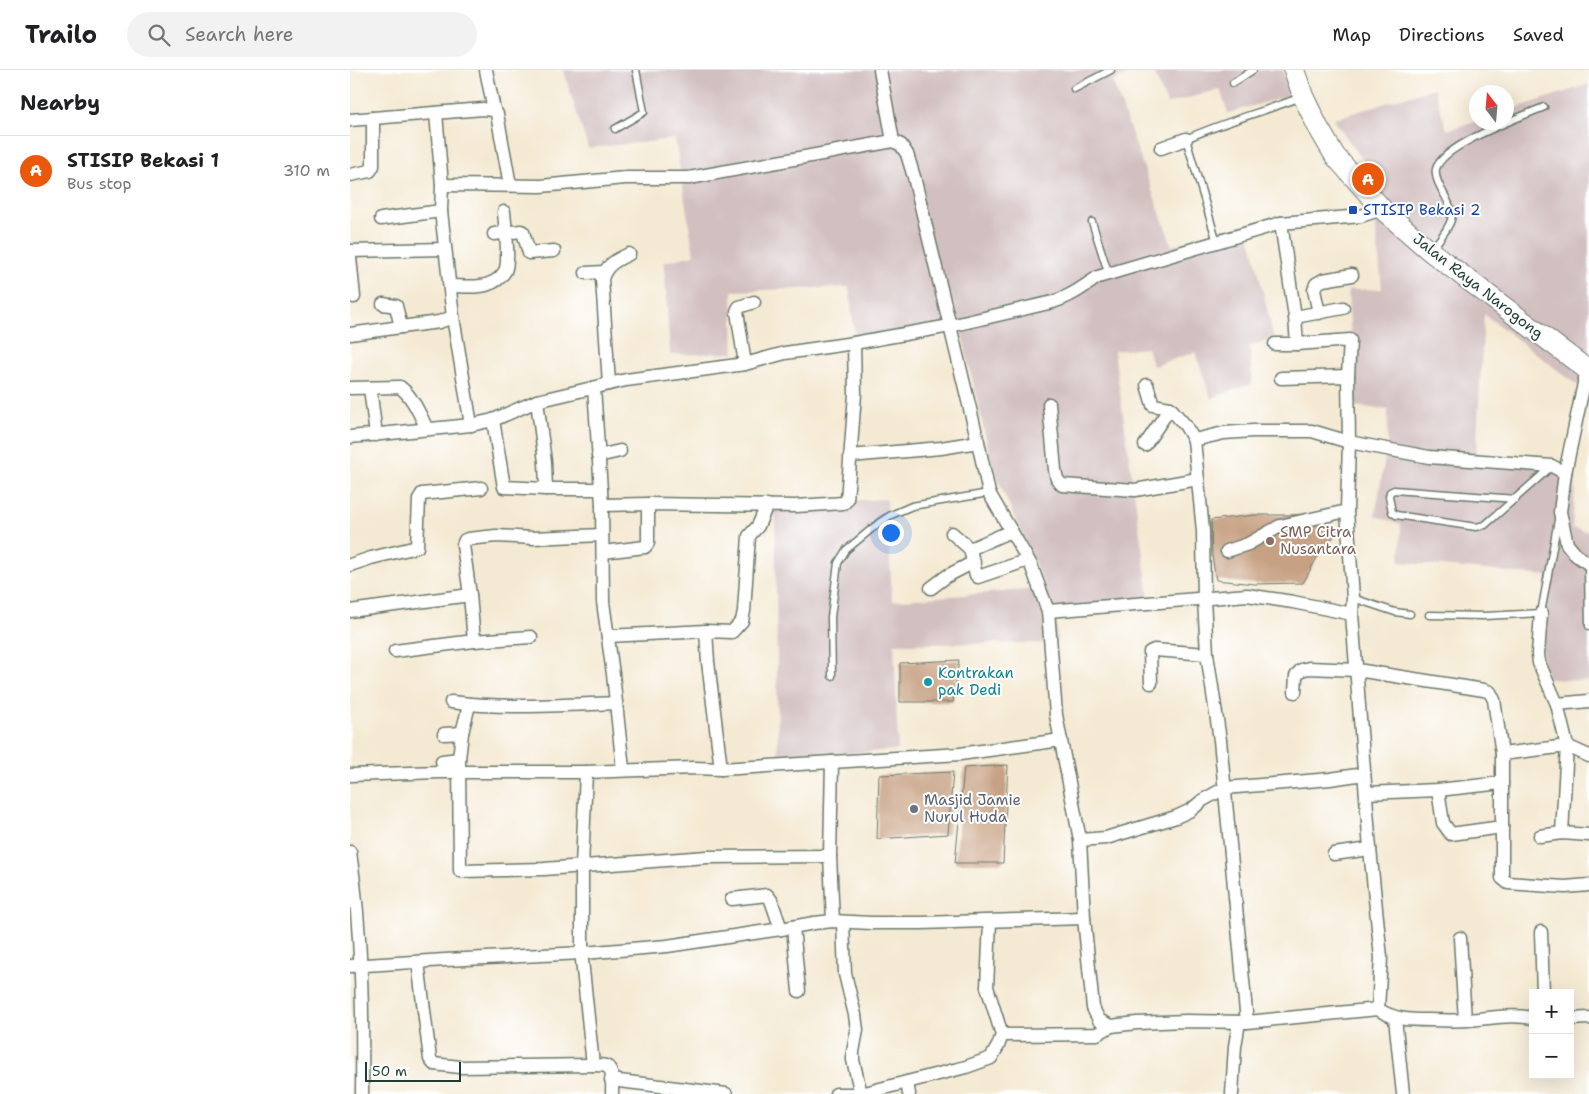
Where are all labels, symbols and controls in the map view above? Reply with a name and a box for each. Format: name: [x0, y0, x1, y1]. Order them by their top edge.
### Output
search box: [127, 12, 477, 57]
text: Trailo: [25, 19, 97, 51]
icon: search: [145, 21, 173, 49]
text: Search here: [185, 22, 294, 47]
text: Map: [1333, 23, 1371, 47]
text: Directions: [1399, 23, 1485, 47]
text: Saved: [1513, 23, 1564, 47]
north arrow: [1469, 85, 1514, 130]
text: Nearby: [20, 89, 100, 117]
text: STISIP Bekasi 1: [67, 148, 219, 173]
text: A: [30, 160, 42, 181]
text: 310 m: [283, 160, 330, 181]
pin: A: [1352, 160, 1384, 198]
text: Bus stop: [67, 173, 132, 194]
place label: STISIP Bekasi 2: [1363, 200, 1480, 220]
marker: STISIP Bekasi 2: [1347, 204, 1359, 216]
street label: Jalan Raya Narogong: [1409, 229, 1547, 343]
your location: [878, 520, 904, 546]
place label: SMP Citra Nusantara: [1280, 522, 1357, 559]
marker: SMP Citra Nusantara: [1264, 535, 1276, 547]
place label: Kontrakan pak Dedi: [938, 663, 1014, 700]
marker: Kontrakan pak Dedi: [922, 676, 934, 688]
place label: Masjid Jamie Nurul Huda: [924, 790, 1021, 827]
marker: Masjid Jamie Nurul Huda: [908, 803, 920, 815]
map controls: [1529, 989, 1574, 1079]
button: +: [1529, 989, 1574, 1034]
button: −: [1529, 1034, 1574, 1079]
scale bar: [365, 1059, 461, 1082]
text: 50 m: [372, 1062, 407, 1080]

